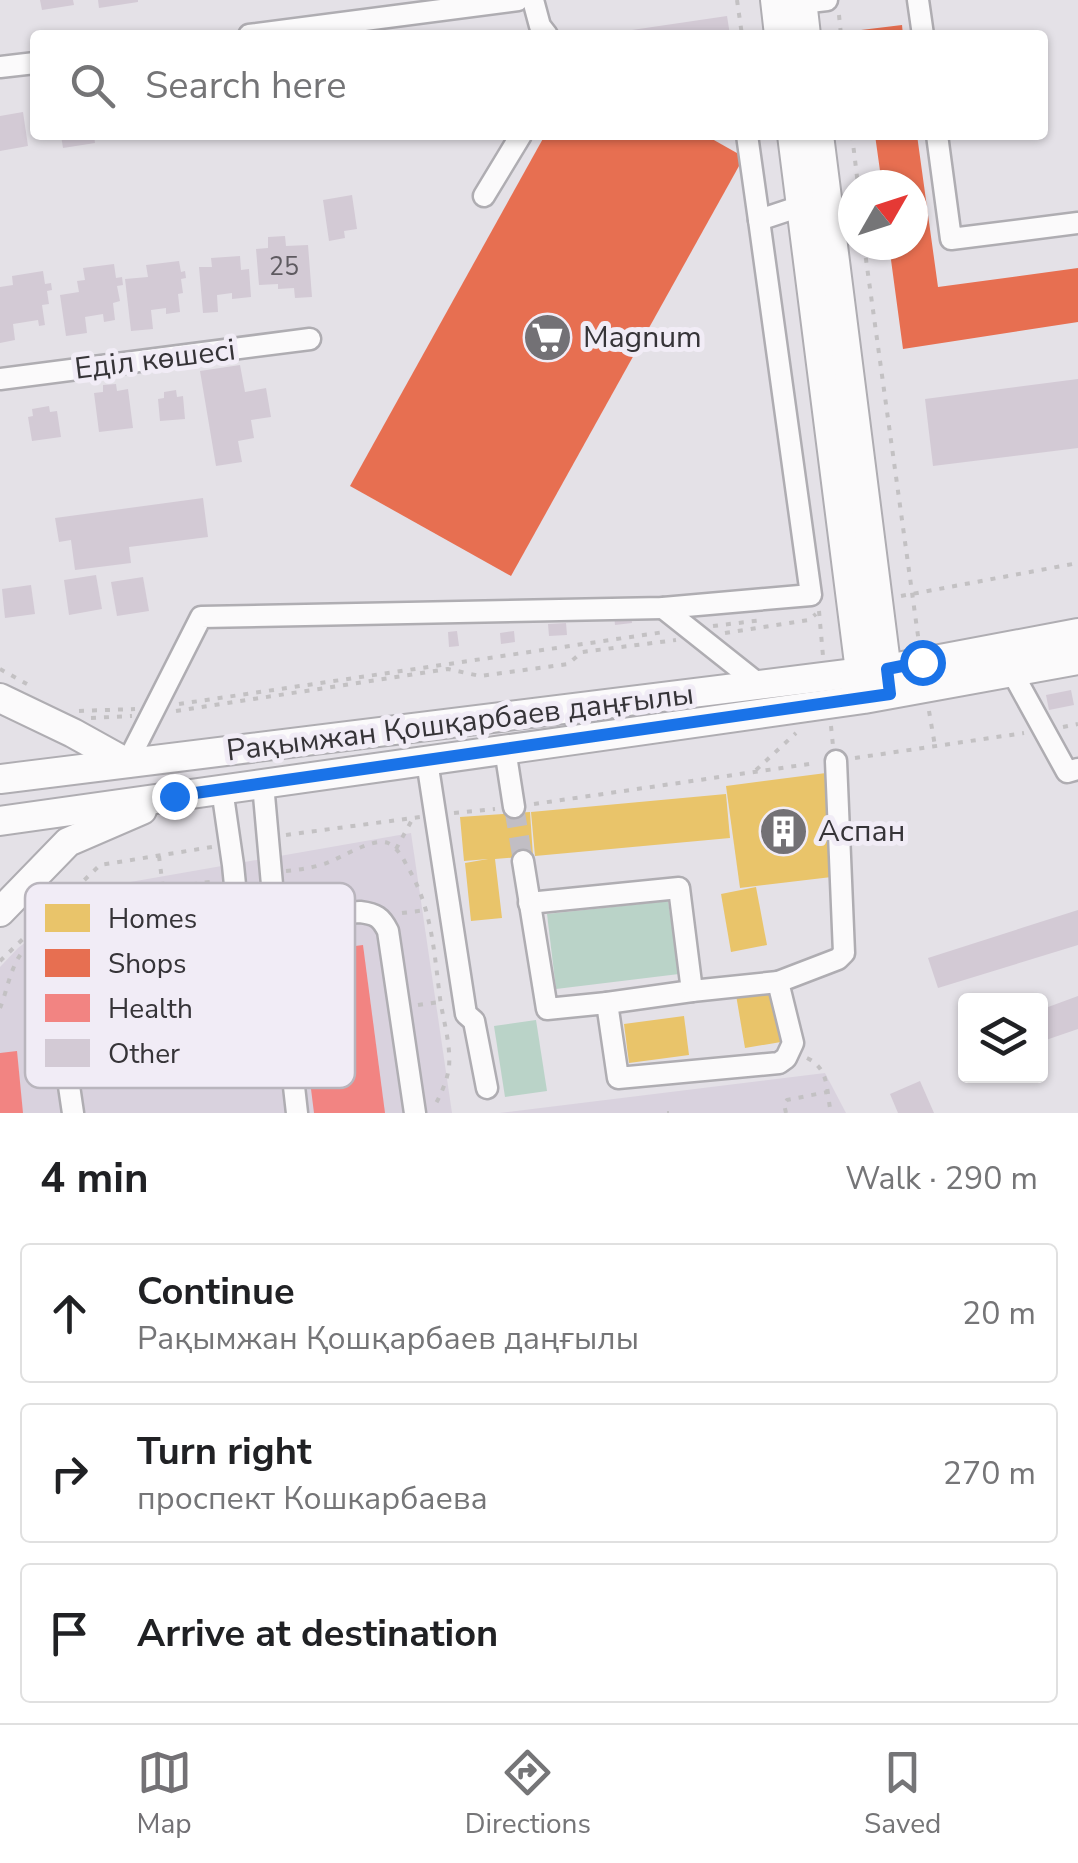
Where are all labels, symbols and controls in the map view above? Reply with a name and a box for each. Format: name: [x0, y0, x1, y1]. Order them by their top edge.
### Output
search box: [30, 30, 1048, 140]
icon: search: [65, 58, 120, 113]
text: Search here: [145, 60, 346, 111]
north arrow: [838, 170, 928, 260]
house number: 25: [269, 250, 299, 284]
supermarket icon: Magnum: [522, 311, 574, 363]
place label: Magnum: [583, 317, 702, 358]
street label: Еділ көшесі: [72, 329, 238, 390]
route start: [900, 640, 946, 686]
street label: Рақымжан Қошқарбаев даңғылы: [224, 673, 696, 772]
route end: [152, 774, 198, 820]
building icon: Аспан: [757, 805, 809, 857]
place label: Аспан: [818, 811, 905, 852]
legend: [25, 883, 355, 1088]
text: Homes: [108, 900, 197, 938]
text: Shops: [108, 945, 186, 983]
text: Health: [108, 990, 193, 1028]
map controls: [958, 993, 1048, 1083]
button: layers: [958, 993, 1048, 1083]
text: Other: [108, 1035, 180, 1073]
text: 4 min: [40, 1150, 149, 1207]
text: Walk · 290 m: [845, 1157, 1038, 1200]
text: Continue: [137, 1266, 295, 1317]
icon: ahead: [42, 1286, 97, 1341]
text: 20 m: [962, 1292, 1036, 1335]
text: Рақымжан Қошқарбаев даңғылы: [137, 1317, 639, 1360]
text: Turn right: [137, 1426, 312, 1477]
icon: right: [42, 1446, 97, 1501]
text: 270 m: [943, 1452, 1036, 1495]
text: проспект Кошкарбаева: [137, 1477, 488, 1520]
icon: arrive: [42, 1606, 97, 1661]
text: Arrive at destination: [137, 1608, 498, 1659]
tab: Map: [137, 1745, 192, 1843]
tab: Directions: [465, 1745, 591, 1843]
tab: Saved: [864, 1745, 941, 1843]

